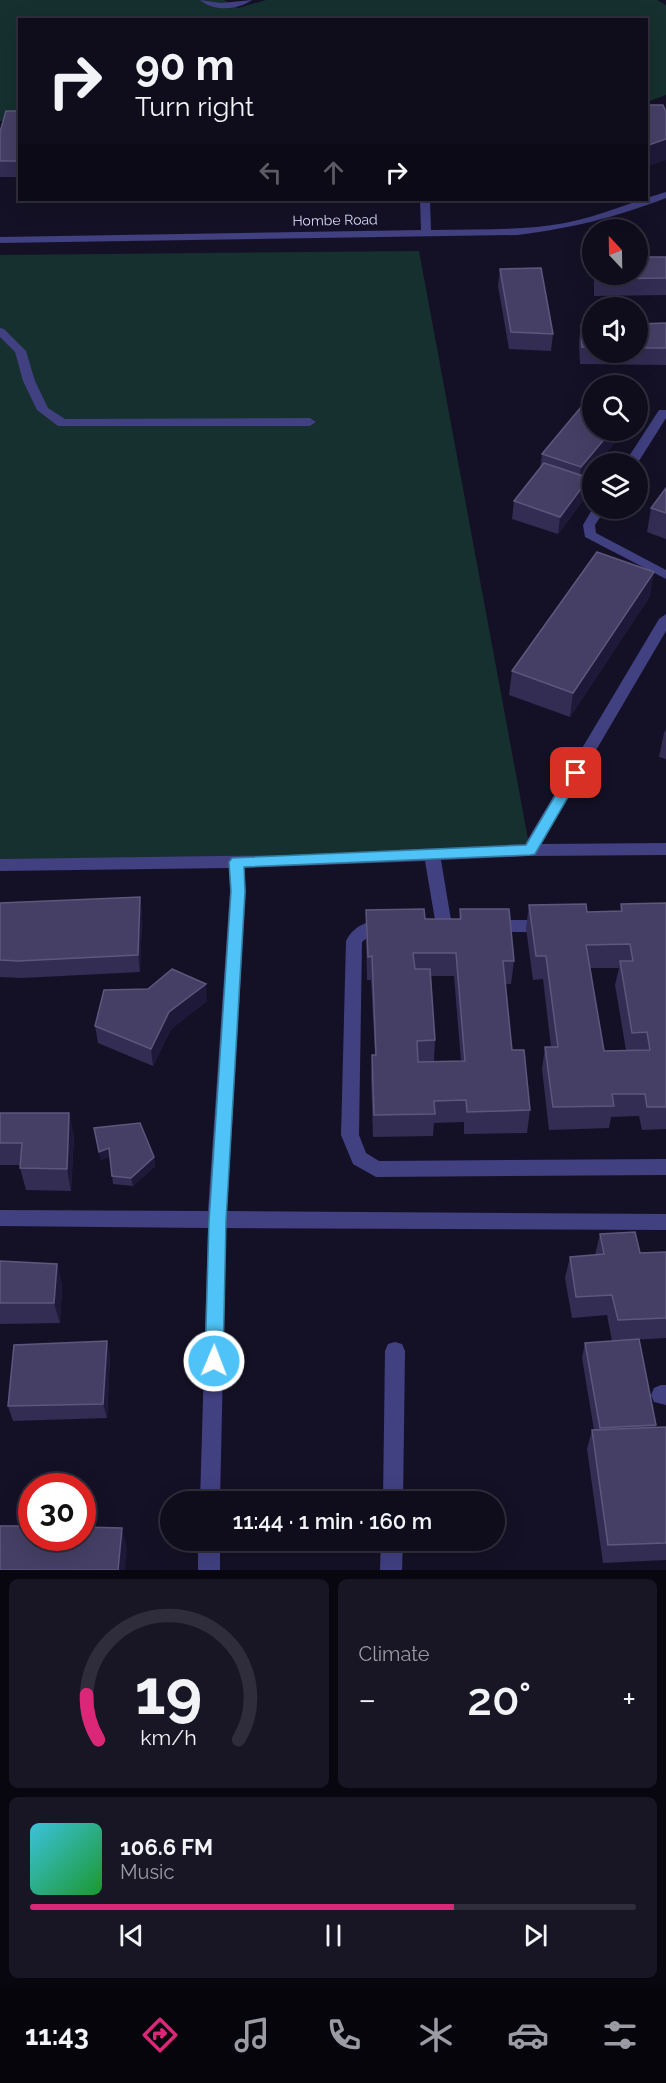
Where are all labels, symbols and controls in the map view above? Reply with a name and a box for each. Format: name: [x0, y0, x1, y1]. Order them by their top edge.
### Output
text: 90 m: [135, 41, 235, 90]
icon: right: [36, 42, 114, 120]
text: Turn right: [135, 91, 254, 122]
icon: left: [254, 156, 287, 189]
icon: ahead: [317, 156, 350, 189]
icon: right: [380, 156, 413, 189]
street label: Hombe Road: [292, 211, 378, 229]
north arrow: [582, 219, 648, 285]
map controls: [582, 219, 648, 519]
button: sound: [582, 297, 648, 363]
button: search: [582, 375, 648, 441]
button: layers: [582, 453, 648, 519]
pin: [550, 747, 601, 798]
icon: arrive: [559, 756, 592, 789]
position arrow: [182, 1329, 246, 1393]
speed limit sign: 30: [18, 1473, 96, 1551]
text: 11:44 · 1 min · 160 m: [233, 1508, 432, 1534]
text: Climate: [359, 1642, 430, 1666]
text: 19: [135, 1655, 203, 1729]
text: 20°: [467, 1673, 531, 1726]
text: −: [359, 1680, 376, 1719]
text: +: [622, 1680, 636, 1719]
text: km/h: [140, 1726, 197, 1751]
text: 106.6 FM: [120, 1834, 213, 1860]
text: Music: [120, 1860, 174, 1884]
icon: previous: [115, 1919, 148, 1952]
icon: pause: [317, 1919, 350, 1952]
icon: next: [519, 1919, 552, 1952]
icon: directions: [139, 2014, 181, 2056]
icon: music: [231, 2014, 273, 2056]
icon: phone: [323, 2014, 365, 2056]
icon: climate: [415, 2014, 457, 2056]
icon: car: [507, 2014, 549, 2056]
icon: filters: [599, 2014, 641, 2056]
text: 11:43: [25, 2020, 89, 2051]

